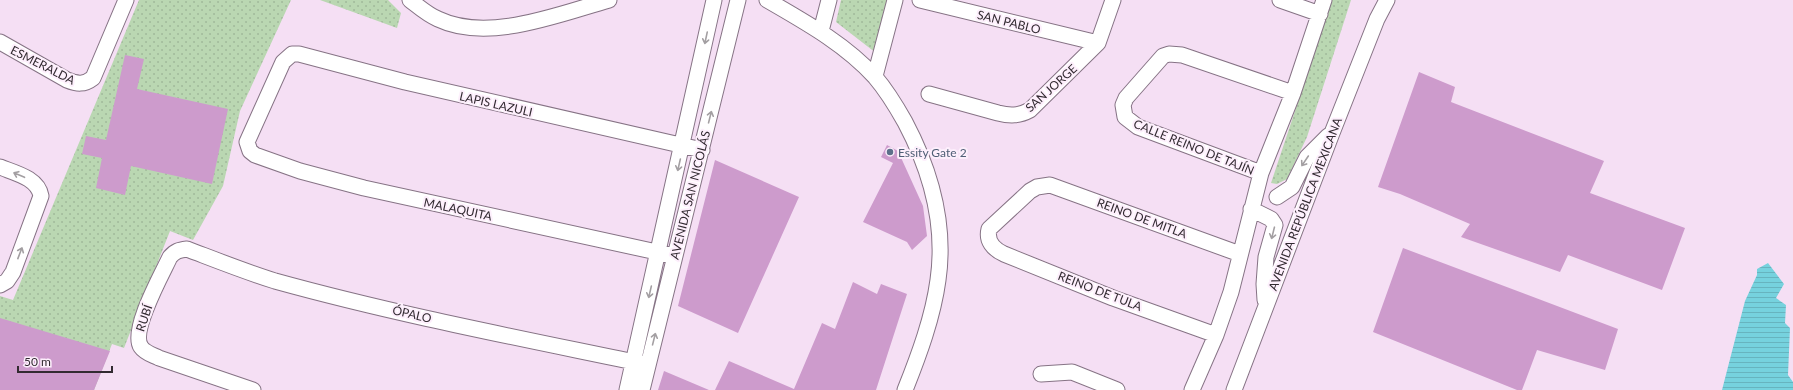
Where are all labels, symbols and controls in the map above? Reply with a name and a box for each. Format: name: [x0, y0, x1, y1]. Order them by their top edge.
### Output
street label: SAN PABLO: [976, 7, 1043, 37]
one-way arrow: [702, 31, 710, 44]
street label: ESMERALDA: [8, 42, 79, 88]
street label: SAN JORGE: [1022, 61, 1080, 115]
street label: LAPIS LAZULI: [458, 88, 534, 120]
one-way arrow: [706, 111, 714, 124]
street label: AVENIDA REPÚBLICA MEXICANA: [1265, 115, 1345, 293]
street label: CALLE REINO DE TAJÍN: [1131, 116, 1257, 178]
street label: AVENIDA SAN NICOLÁS: [667, 129, 713, 261]
place label: Essity Gate 2: [898, 145, 967, 160]
marker: Essity Gate 2: [885, 147, 895, 157]
one-way arrow: [1301, 155, 1309, 166]
one-way arrow: [674, 158, 682, 171]
one-way arrow: [14, 171, 26, 178]
street label: MALAQUITA: [422, 194, 494, 224]
street label: REINO DE MITLA: [1095, 195, 1190, 242]
one-way arrow: [1269, 227, 1276, 240]
one-way arrow: [17, 248, 25, 260]
street label: REINO DE TULA: [1056, 268, 1145, 314]
one-way arrow: [645, 285, 653, 298]
street label: RUBÍ: [132, 302, 156, 333]
street label: ÓPALO: [391, 302, 433, 326]
one-way arrow: [651, 332, 659, 345]
scale bar: [18, 348, 112, 374]
text: 50 m: [24, 354, 51, 369]

